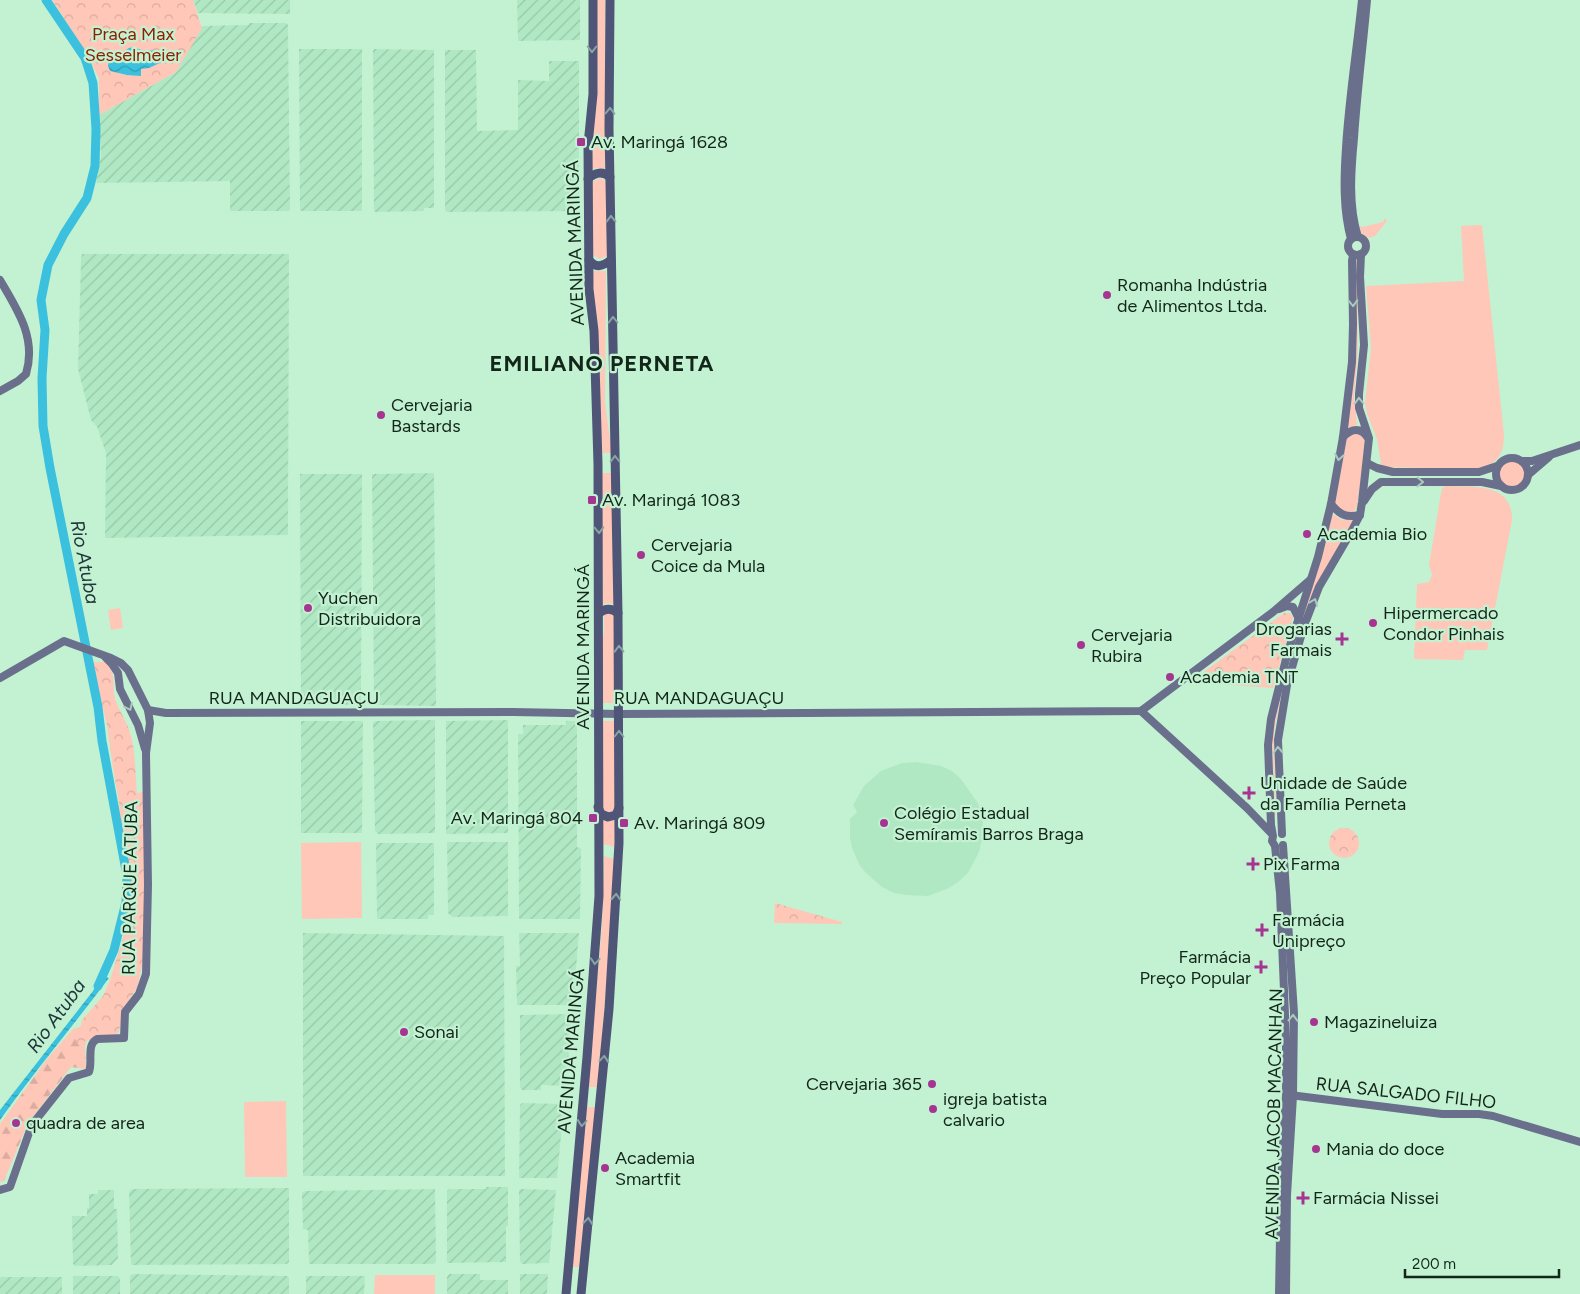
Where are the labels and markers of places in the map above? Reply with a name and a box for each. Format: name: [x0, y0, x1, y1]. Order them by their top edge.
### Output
place label: Av. Maringá 1628: [591, 131, 728, 153]
marker: Av. Maringá 1628: [575, 136, 587, 148]
place label: Romanha Indústria de Alimentos Ltda.: [1117, 274, 1267, 317]
marker: Romanha Indústria de Alimentos Ltda.: [1101, 289, 1113, 301]
place label: Cervejaria Bastards: [391, 394, 472, 437]
marker: Cervejaria Bastards: [375, 409, 387, 421]
place label: Av. Maringá 1083: [602, 489, 740, 511]
marker: Av. Maringá 1083: [586, 494, 598, 506]
place label: Academia Bio: [1317, 523, 1427, 545]
marker: Academia Bio: [1301, 528, 1313, 540]
place label: Cervejaria Coice da Mula: [651, 534, 765, 577]
marker: Cervejaria Coice da Mula: [635, 549, 647, 561]
place label: Yuchen Distribuidora: [318, 587, 421, 630]
marker: Yuchen Distribuidora: [302, 602, 314, 614]
place label: Hipermercado Condor Pinhais: [1383, 602, 1504, 645]
marker: Hipermercado Condor Pinhais: [1367, 617, 1379, 629]
place label: Drogarias Farmais: [1256, 618, 1332, 661]
place label: Cervejaria Rubira: [1091, 624, 1172, 667]
marker: Drogarias Farmais: [1336, 633, 1348, 645]
marker: Cervejaria Rubira: [1075, 639, 1087, 651]
place label: Academia TNT: [1180, 666, 1298, 688]
marker: Academia TNT: [1164, 671, 1176, 683]
place label: Unidade de Saúde da Família Perneta: [1260, 772, 1407, 815]
marker: Unidade de Saúde da Família Perneta: [1242, 786, 1256, 800]
place label: Colégio Estadual Semíramis Barros Braga: [894, 802, 1084, 845]
place label: Av. Maringá 804: [451, 807, 583, 829]
marker: Av. Maringá 804: [587, 812, 599, 824]
place label: Av. Maringá 809: [634, 812, 765, 834]
marker: Av. Maringá 809: [618, 817, 630, 829]
marker: Colégio Estadual Semíramis Barros Braga: [878, 817, 890, 829]
place label: Pix Farma: [1263, 853, 1340, 875]
marker: Pix Farma: [1247, 858, 1259, 870]
place label: Farmácia Unipreço: [1272, 909, 1346, 952]
marker: Farmácia Unipreço: [1256, 924, 1268, 936]
place label: Farmácia Preço Popular: [1140, 946, 1251, 989]
marker: Farmácia Preço Popular: [1255, 961, 1267, 973]
place label: Magazineluiza: [1324, 1011, 1437, 1033]
marker: Magazineluiza: [1308, 1016, 1320, 1028]
place label: Sonai: [414, 1021, 459, 1043]
marker: Sonai: [398, 1026, 410, 1038]
place label: Cervejaria 365: [806, 1073, 922, 1095]
marker: Cervejaria 365: [926, 1078, 938, 1090]
place label: igreja batista calvario: [943, 1088, 1047, 1131]
marker: igreja batista calvario: [927, 1103, 939, 1115]
place label: quadra de area: [26, 1112, 145, 1134]
marker: quadra de area: [10, 1117, 22, 1129]
place label: Mania do doce: [1326, 1138, 1444, 1160]
marker: Mania do doce: [1310, 1143, 1322, 1155]
place label: Academia Smartfit: [615, 1147, 695, 1190]
marker: Academia Smartfit: [599, 1162, 611, 1174]
place label: Farmácia Nissei: [1313, 1187, 1439, 1209]
marker: Farmácia Nissei: [1297, 1192, 1309, 1204]

